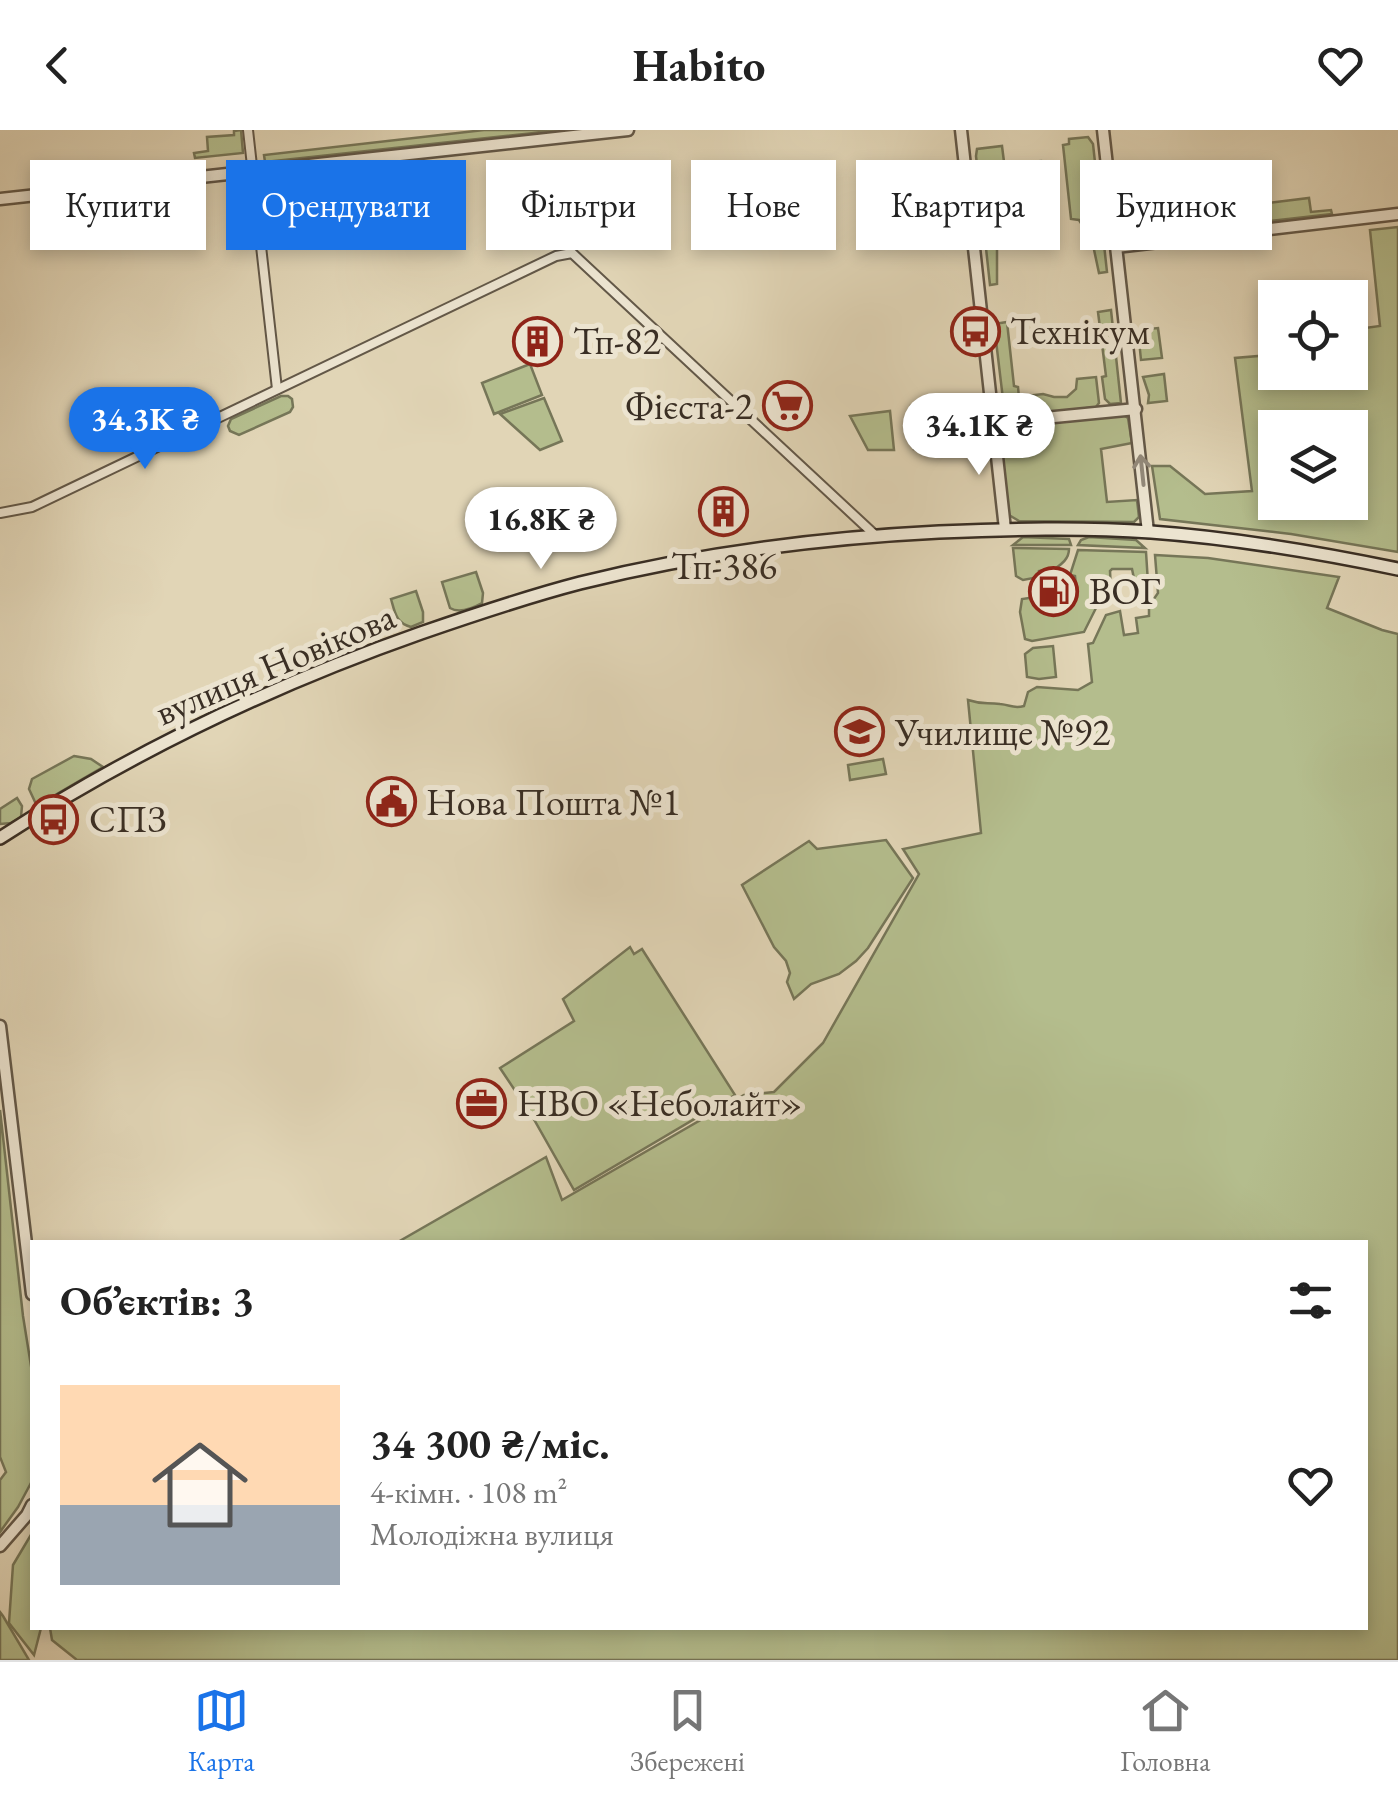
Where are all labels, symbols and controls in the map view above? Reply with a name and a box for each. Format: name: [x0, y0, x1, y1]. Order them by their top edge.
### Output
text: Habito: [633, 36, 765, 94]
icon: back: [30, 38, 85, 93]
icon: heart: [1313, 38, 1368, 93]
chip: Купити: [30, 160, 206, 250]
chip: Орендувати: [226, 160, 466, 250]
chip: Фільтри: [486, 160, 671, 250]
chip: Нове: [691, 160, 836, 250]
chip: Квартира: [856, 160, 1060, 250]
chip: Будинок: [1080, 160, 1272, 250]
map controls: [1258, 280, 1368, 520]
button: locate: [1258, 280, 1368, 390]
bus stop icon: Технікум: [949, 305, 1001, 357]
place label: Технікум: [1010, 306, 1150, 355]
building icon: Тп-82: [512, 315, 564, 367]
place label: Тп-82: [573, 316, 661, 365]
supermarket icon: Фiєста-2: [762, 380, 814, 432]
place label: Фiєста-2: [625, 381, 753, 430]
pin: 34.3K ₴: [53, 387, 237, 472]
pin: 34.1K ₴: [887, 393, 1071, 478]
text: 34.3K ₴: [91, 398, 199, 440]
text: 34.1K ₴: [925, 404, 1033, 446]
button: layers: [1258, 410, 1368, 520]
one-way arrow: [1132, 455, 1151, 487]
building icon: Тп-386: [698, 486, 750, 538]
pin: 16.8K ₴: [449, 487, 633, 572]
text: 16.8K ₴: [487, 498, 595, 540]
place label: Тп-386: [671, 541, 777, 590]
fuel station icon: ВОГ: [1028, 565, 1080, 617]
place label: ВОГ: [1089, 566, 1160, 615]
street label: вулиця Новікова: [147, 591, 403, 736]
school or university icon: Училище №92: [834, 706, 886, 758]
place label: Училище №92: [894, 707, 1110, 756]
public building icon: Нова Пошта №1: [365, 776, 417, 828]
place label: Нова Пошта №1: [426, 777, 681, 826]
bus stop icon: СПЗ: [28, 793, 80, 845]
place label: СПЗ: [89, 794, 167, 843]
office icon: НВО «Неболайт»: [456, 1077, 508, 1129]
place label: НВО «Неболайт»: [517, 1078, 802, 1127]
text: Об’єктів: 3: [60, 1273, 254, 1328]
icon: filters: [1283, 1273, 1338, 1328]
text: 34 300 ₴/міс.: [370, 1416, 610, 1471]
icon: home: [140, 1425, 260, 1545]
icon: heart: [1283, 1458, 1338, 1513]
text: 4-кімн. · 108 m²: [370, 1471, 567, 1513]
text: Молодіжна вулиця: [370, 1513, 614, 1555]
tab: Карта: [188, 1683, 255, 1779]
tab: Збережені: [630, 1683, 745, 1779]
tab: Головна: [1120, 1683, 1210, 1779]

